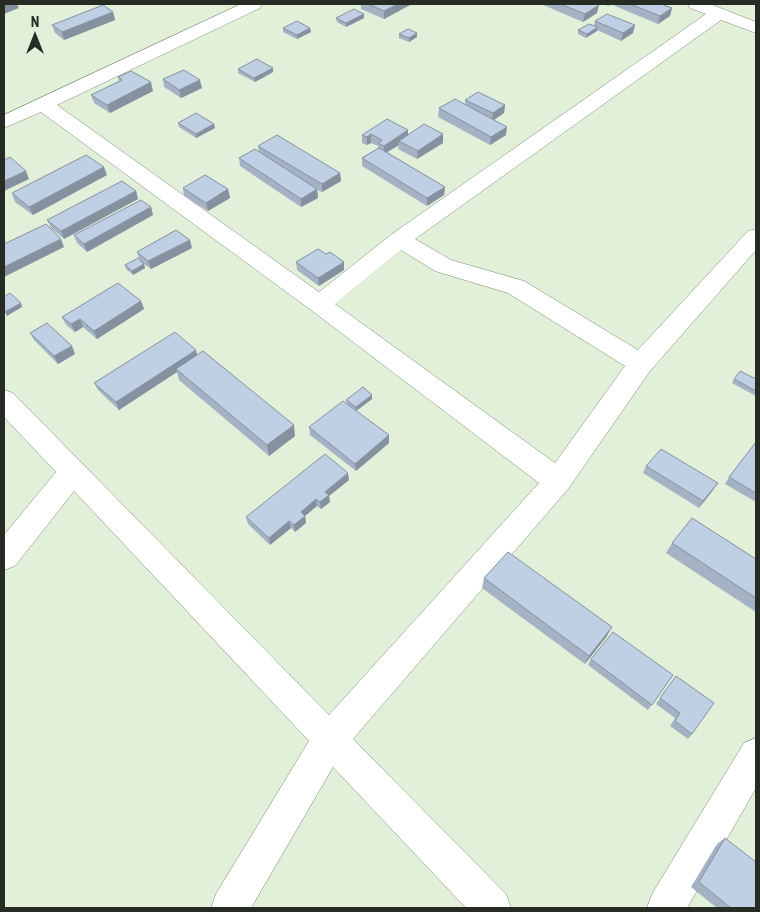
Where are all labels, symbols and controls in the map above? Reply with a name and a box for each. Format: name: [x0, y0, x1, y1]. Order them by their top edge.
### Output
north arrow: [10, 10, 60, 60]
text: N: [31, 14, 39, 30]

